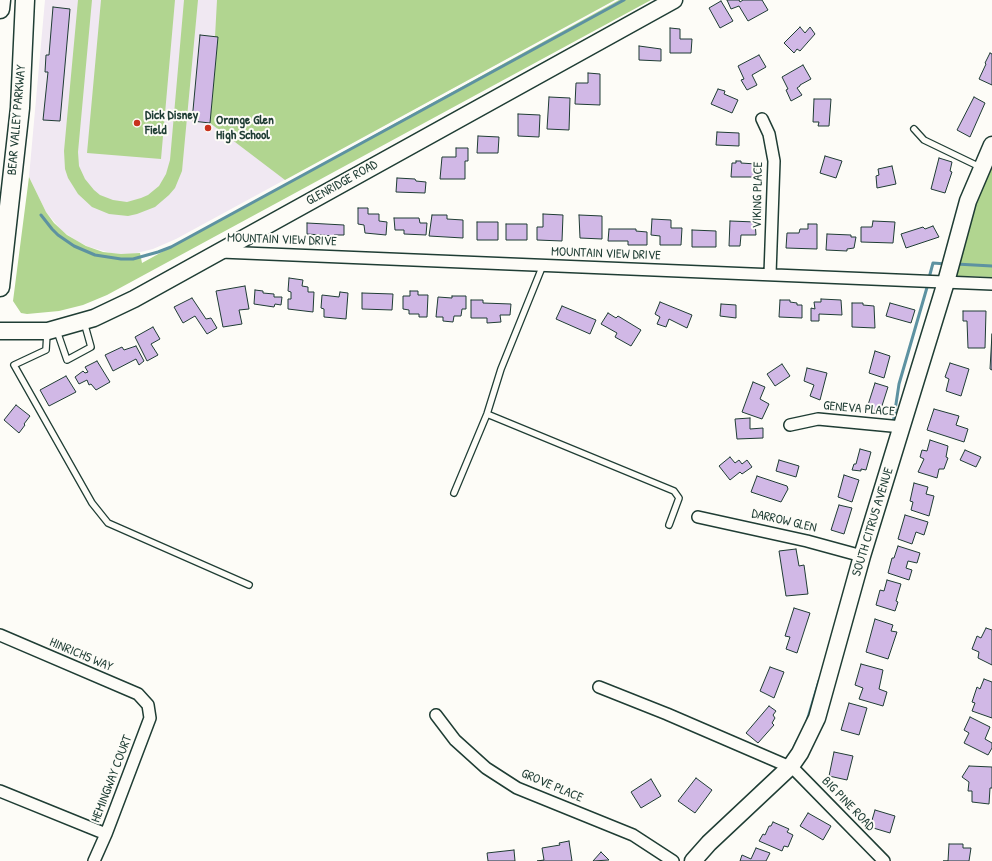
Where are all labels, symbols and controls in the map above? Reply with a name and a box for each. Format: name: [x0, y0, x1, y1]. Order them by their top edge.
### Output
street label: BEAR VALLEY PARKWAY: [4, 64, 30, 176]
place label: Dick Disney Field: [145, 108, 198, 139]
place label: Orange Glen High School: [216, 113, 274, 144]
marker: Dick Disney Field: [132, 118, 142, 128]
marker: Orange Glen High School: [203, 123, 213, 133]
street label: GLENRIDGE ROAD: [303, 157, 381, 209]
street label: VIKING PLACE: [750, 162, 766, 228]
street label: MOUNTAIN VIEW DRIVE: [227, 230, 337, 250]
street label: MOUNTAIN VIEW DRIVE: [551, 244, 661, 264]
street label: GENEVA PLACE: [823, 398, 895, 420]
street label: SOUTH CITRUS AVENUE: [849, 466, 897, 578]
street label: DARROW GLEN: [750, 506, 818, 536]
street label: HINRICHS WAY: [47, 635, 115, 675]
street label: HEMINGWAY COURT: [88, 733, 136, 825]
street label: GROVE PLACE: [519, 766, 585, 806]
street label: BIG PINE ROAD: [818, 774, 878, 834]

